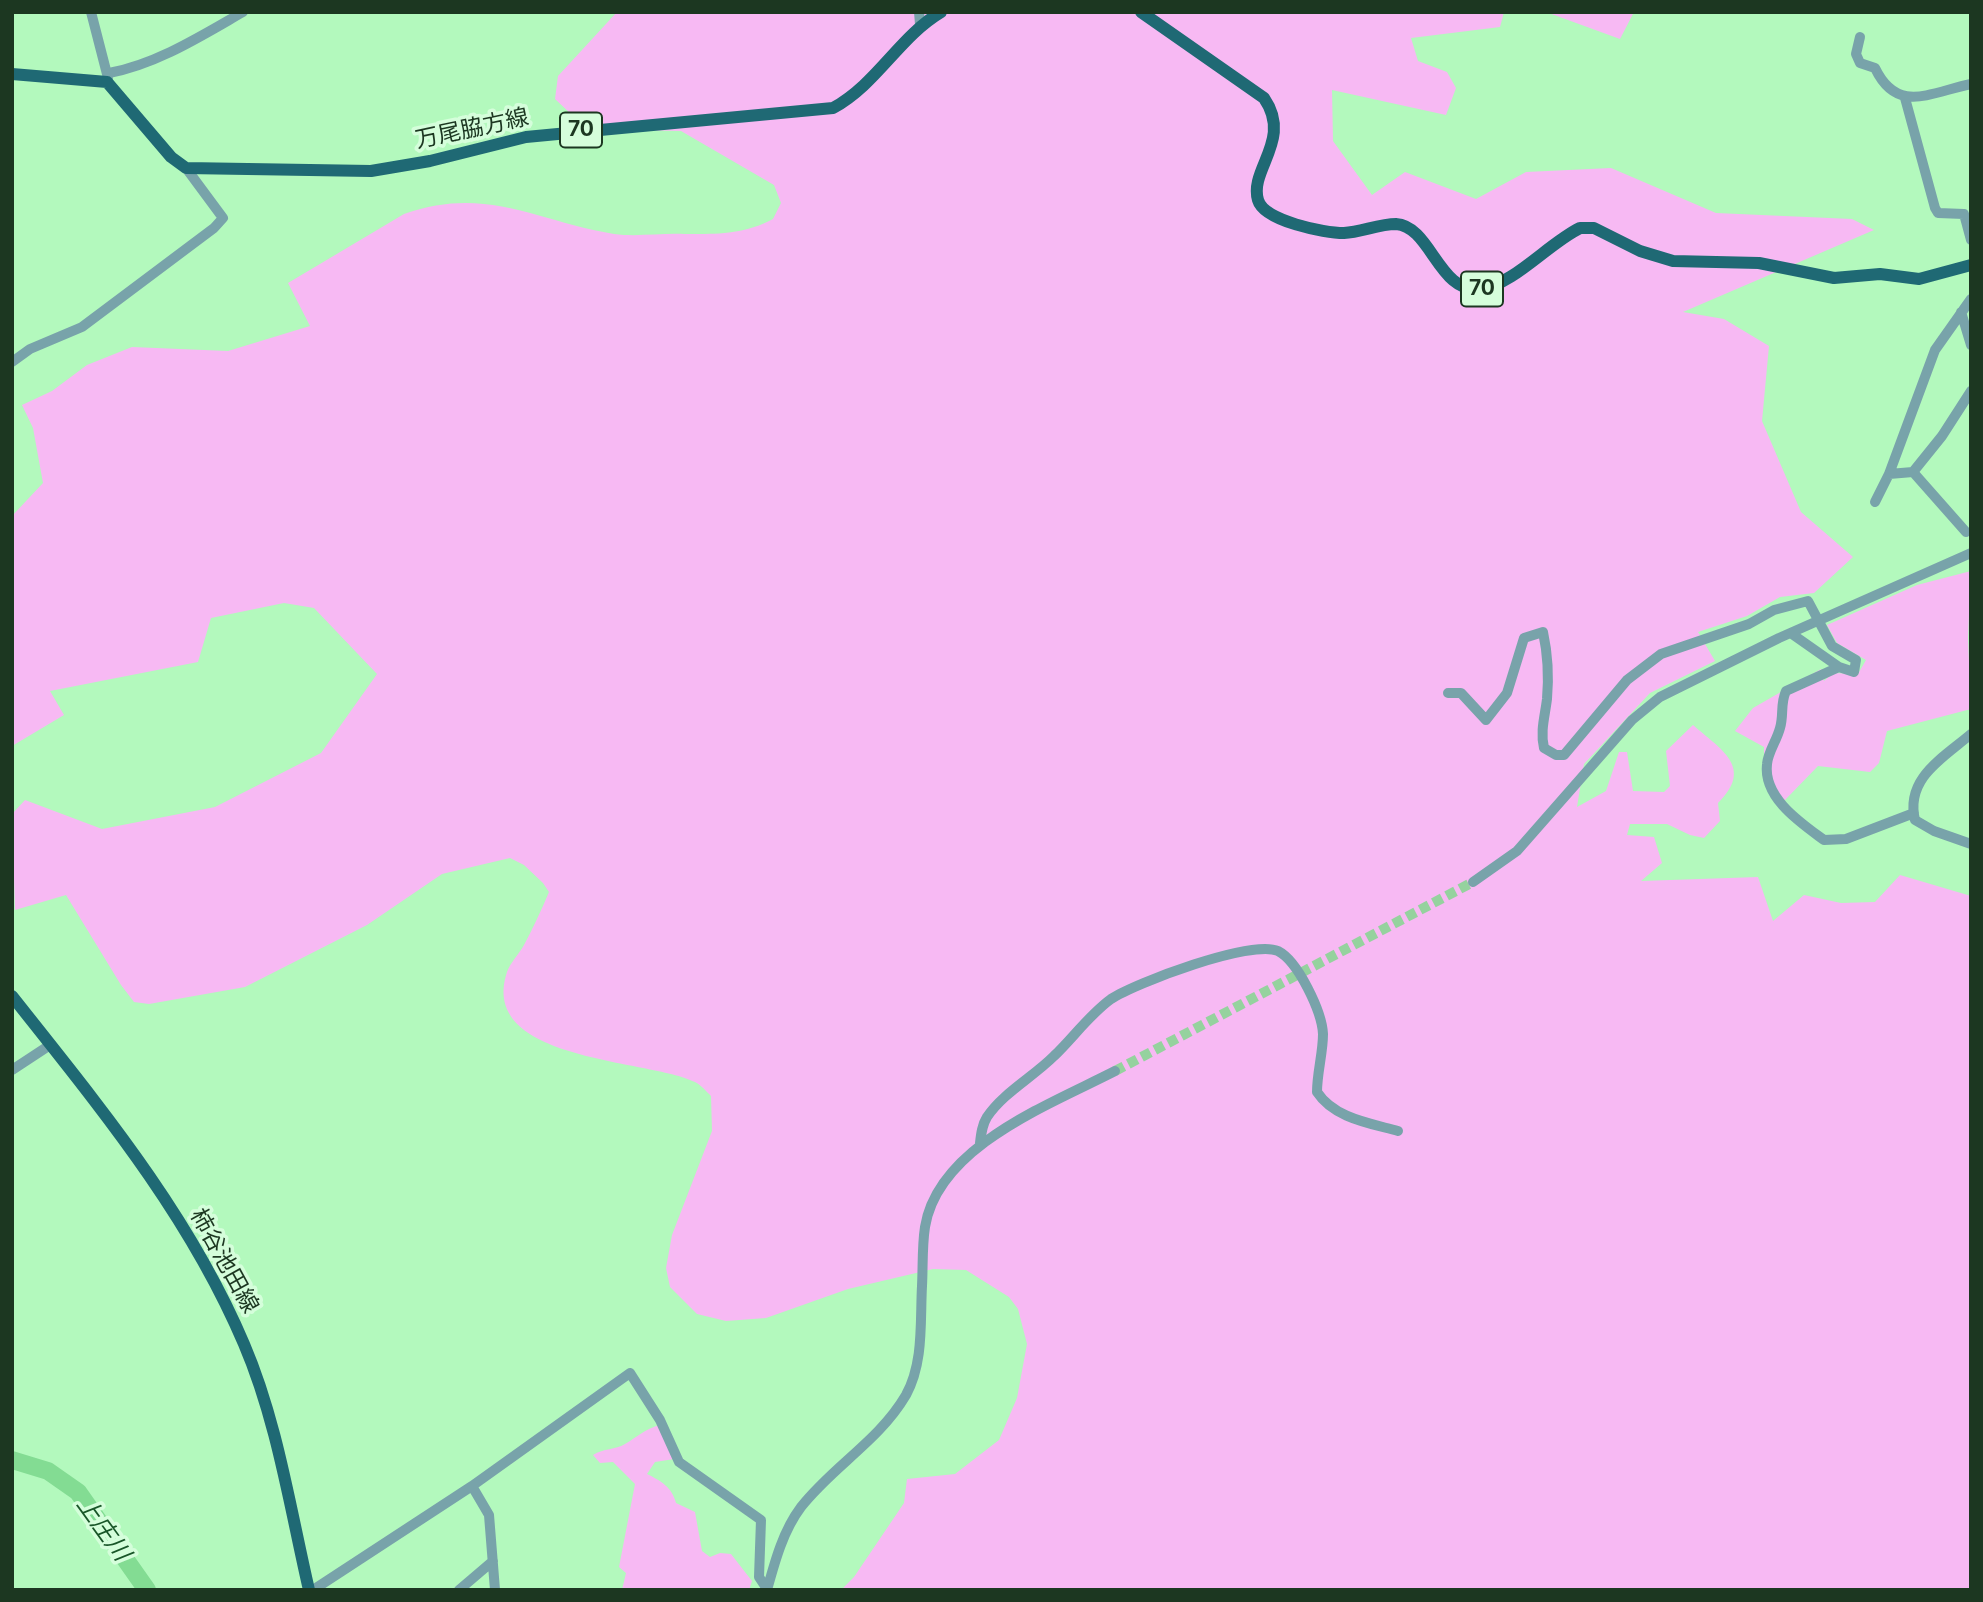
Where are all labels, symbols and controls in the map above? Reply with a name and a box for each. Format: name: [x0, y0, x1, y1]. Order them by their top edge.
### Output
street label: 万尾脇方線: [413, 104, 531, 154]
road number: 70: [560, 113, 602, 148]
road number: 70: [1461, 272, 1503, 306]
street label: 柿谷池田線: [184, 1204, 264, 1318]
water label: 上庄川: [70, 1491, 136, 1567]

